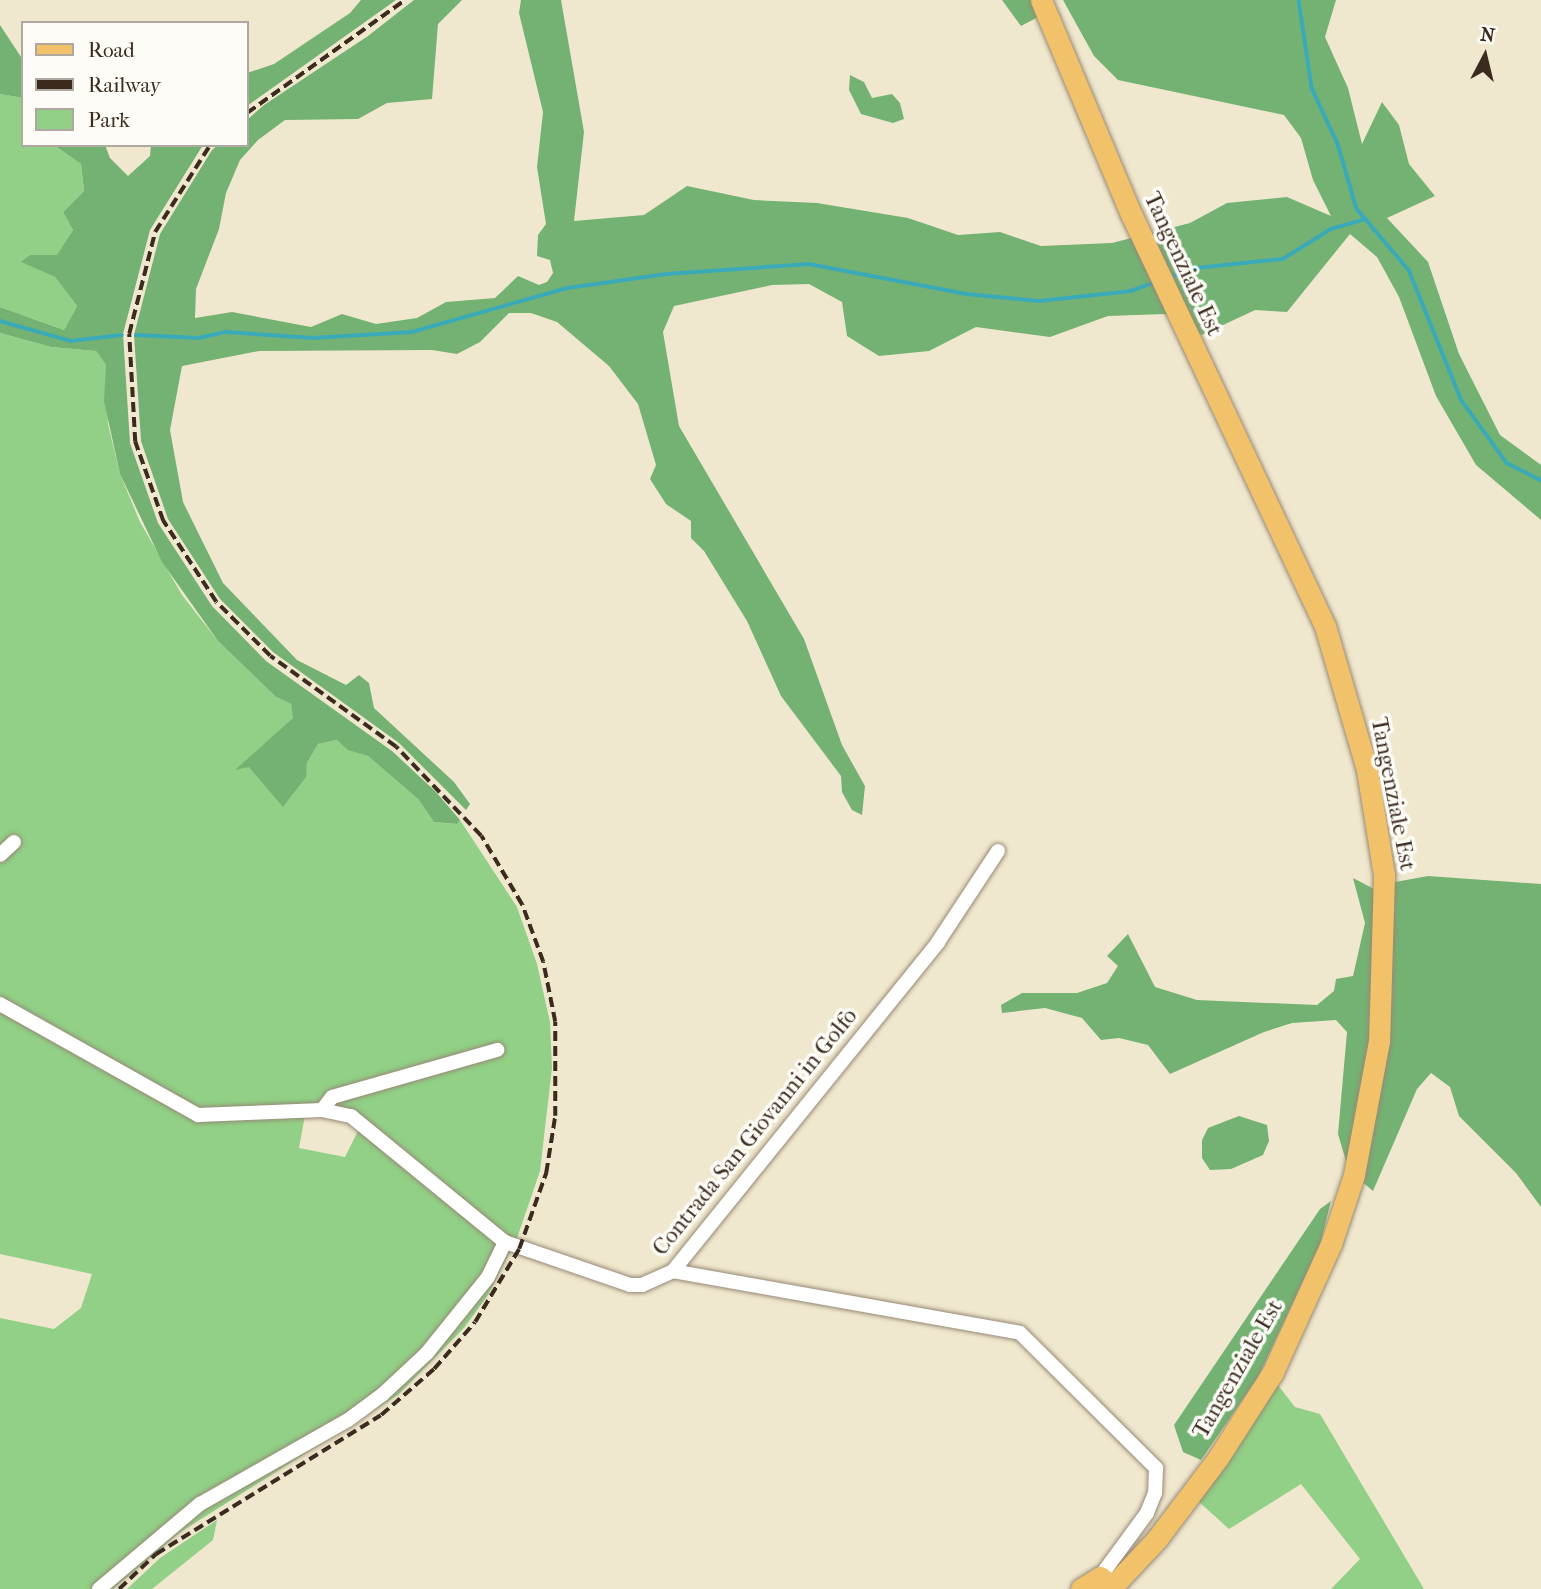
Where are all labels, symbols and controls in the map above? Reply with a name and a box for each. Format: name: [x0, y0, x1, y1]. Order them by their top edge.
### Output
legend: [21, 21, 248, 147]
north arrow: [1450, 21, 1520, 91]
text: N: [1479, 23, 1496, 47]
text: Road: [88, 38, 135, 62]
text: Railway: [88, 73, 161, 97]
text: Park: [88, 108, 130, 132]
street label: Tangenziale Est: [1138, 188, 1228, 340]
street label: Tangenziale Est: [1365, 715, 1421, 873]
street label: Contrada San Giovanni in Golfo: [647, 1003, 863, 1261]
street label: Tangenziale Est: [1187, 1295, 1289, 1443]

